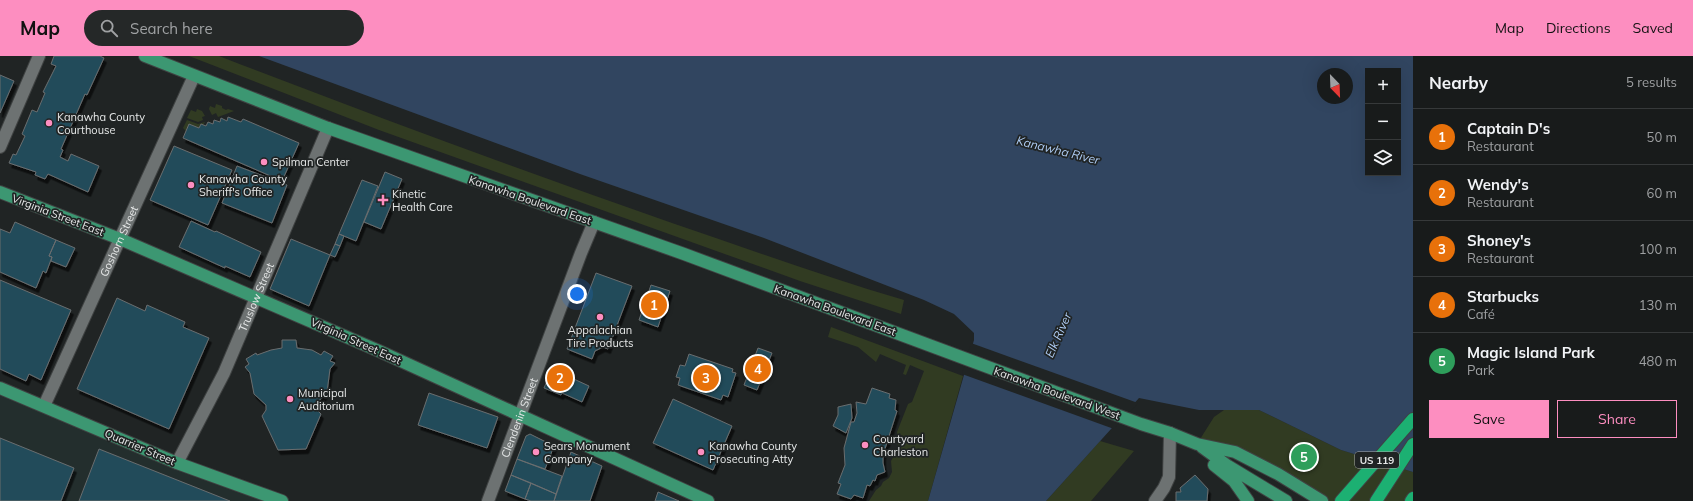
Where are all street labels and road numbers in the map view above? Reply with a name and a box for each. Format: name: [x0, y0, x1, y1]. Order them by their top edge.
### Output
street label: Kanawha Boulevard East: [467, 172, 593, 228]
street label: Virginia Street East: [10, 191, 106, 239]
street label: Goshorn Street: [97, 203, 141, 279]
street label: Truslow Street: [235, 260, 277, 334]
street label: Kanawha Boulevard East: [772, 281, 898, 339]
street label: Virginia Street East: [309, 315, 404, 367]
street label: Kanawha Boulevard West: [992, 364, 1122, 422]
street label: Clendenin Street: [498, 376, 541, 459]
street label: Quarrier Street: [103, 426, 178, 468]
road number: US 119: [1355, 452, 1399, 468]

